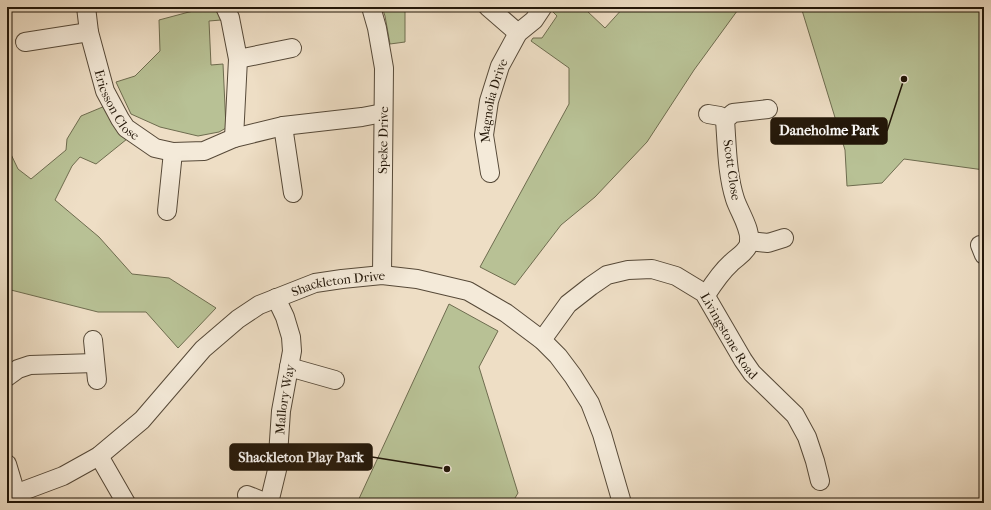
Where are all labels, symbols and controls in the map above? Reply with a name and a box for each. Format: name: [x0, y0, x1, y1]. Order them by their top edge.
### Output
street label: Magnolia Drive: [476, 55, 511, 144]
street label: Ericsson Close: [92, 68, 143, 143]
street label: Speke Drive: [375, 105, 391, 174]
callout: Daneholme Park: [771, 118, 887, 144]
text: Daneholme Park: [779, 122, 880, 139]
street label: Scott Close: [720, 139, 744, 202]
street label: Shackleton Drive: [289, 267, 387, 299]
street label: Livingstone Road: [698, 290, 762, 383]
street label: Mallory Way: [272, 362, 297, 435]
callout: Shackleton Play Park: [230, 444, 372, 470]
text: Shackleton Play Park: [238, 449, 365, 466]

